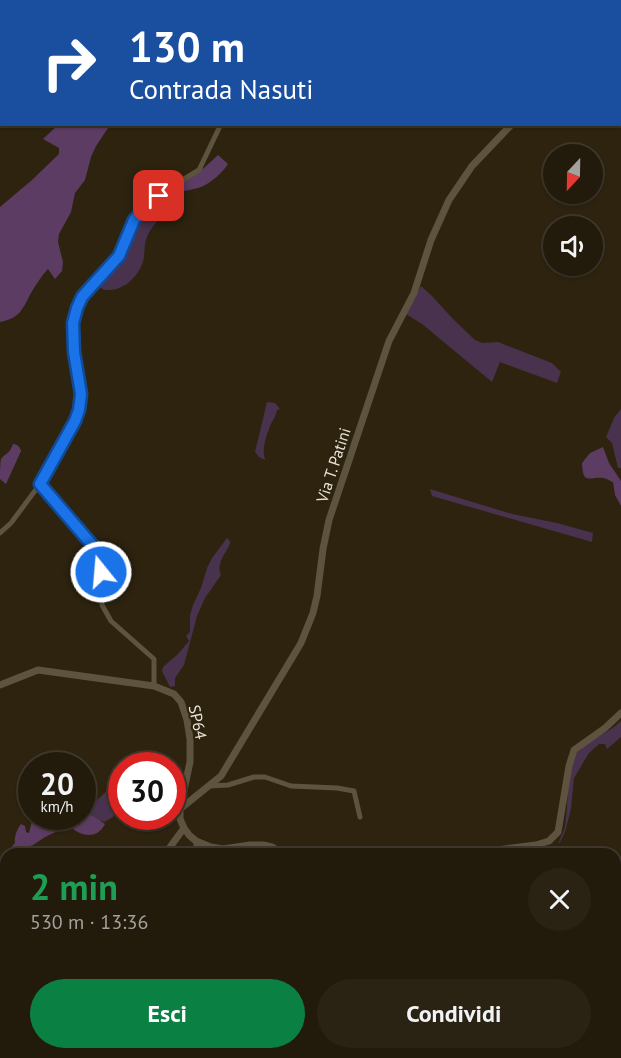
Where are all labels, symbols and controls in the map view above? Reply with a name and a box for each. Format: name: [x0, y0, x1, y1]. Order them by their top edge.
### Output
text: 130 m: [129, 19, 245, 74]
icon: right: [30, 24, 108, 102]
text: Contrada Nasuti: [129, 72, 313, 106]
north arrow: [543, 144, 603, 204]
map controls: [543, 144, 603, 276]
pin: [133, 170, 184, 221]
icon: arrive: [142, 179, 175, 212]
button: sound: [543, 216, 603, 276]
street label: Via T. Patini: [311, 425, 355, 506]
position arrow: [69, 540, 133, 604]
street label: SP64: [185, 703, 211, 741]
speed limit sign: 30: [108, 752, 186, 830]
text: 20: [40, 764, 74, 803]
text: km/h: [41, 797, 73, 816]
text: 2 min: [30, 863, 118, 910]
button: close: [528, 868, 591, 931]
text: 530 m · 13:36: [30, 909, 148, 935]
button: Esci: [30, 979, 305, 1048]
button: Condividi: [317, 979, 591, 1048]

